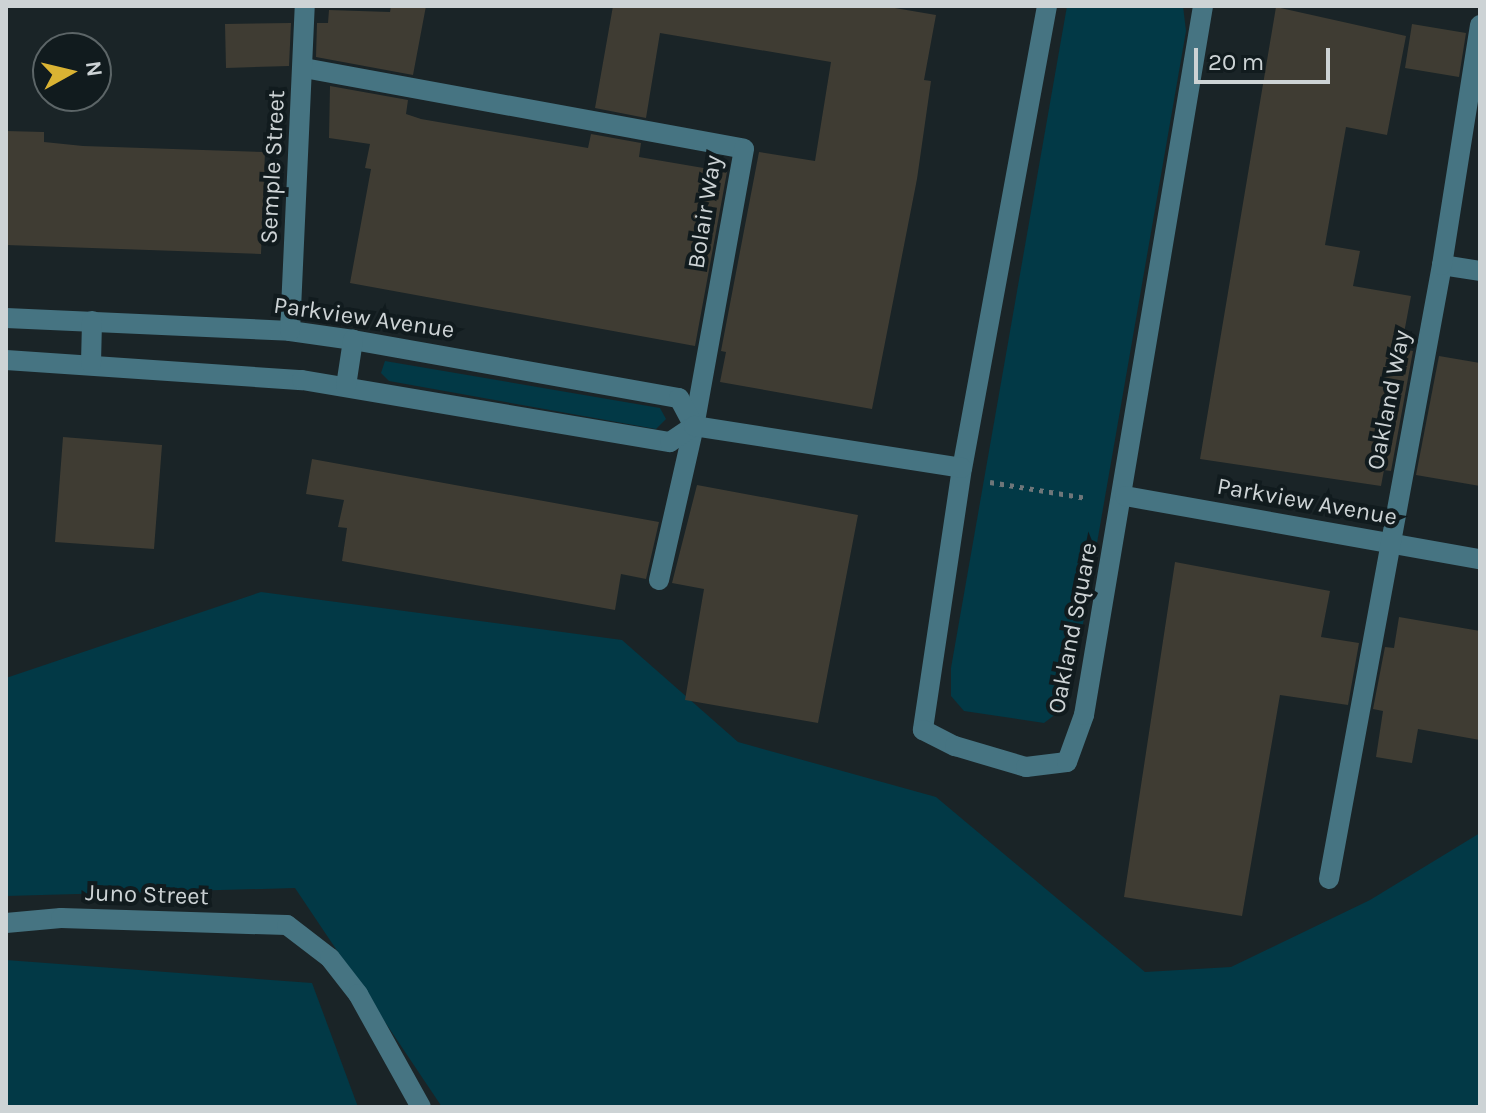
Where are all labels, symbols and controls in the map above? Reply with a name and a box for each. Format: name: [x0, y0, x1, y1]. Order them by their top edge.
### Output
north arrow: [32, 32, 112, 112]
scale bar: [1198, 32, 1334, 82]
text: 20 m: [1208, 48, 1264, 76]
text: N: [80, 59, 108, 79]
street label: Semple Street: [255, 89, 291, 245]
street label: Bolair Way: [682, 153, 728, 271]
street label: Parkview Avenue: [272, 291, 456, 345]
street label: Oakland Way: [1361, 328, 1417, 472]
street label: Parkview Avenue: [1215, 472, 1399, 532]
street label: Oakland Square: [1042, 540, 1104, 716]
street label: Juno Street: [85, 878, 209, 912]

